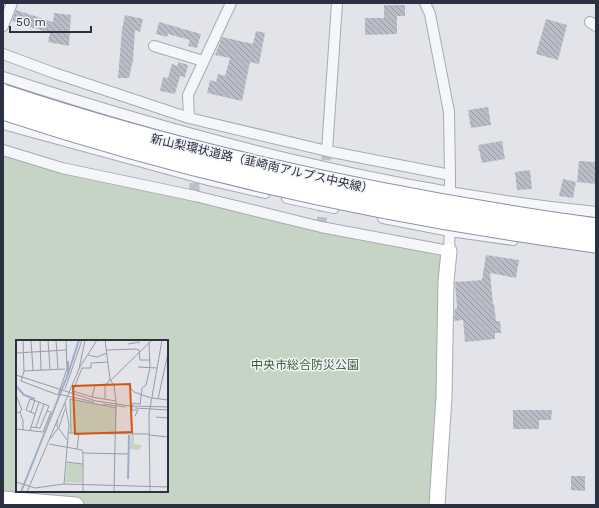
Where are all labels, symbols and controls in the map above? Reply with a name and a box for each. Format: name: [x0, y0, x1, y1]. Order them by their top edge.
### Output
scale bar: [10, 8, 91, 34]
text: 50 m: [16, 15, 46, 29]
street label: 新山梨環状道路（韮崎南アルプス中央線）: [149, 132, 375, 196]
inset map: [16, 340, 168, 492]
park label: 中央市総合防災公園: [251, 358, 359, 372]

